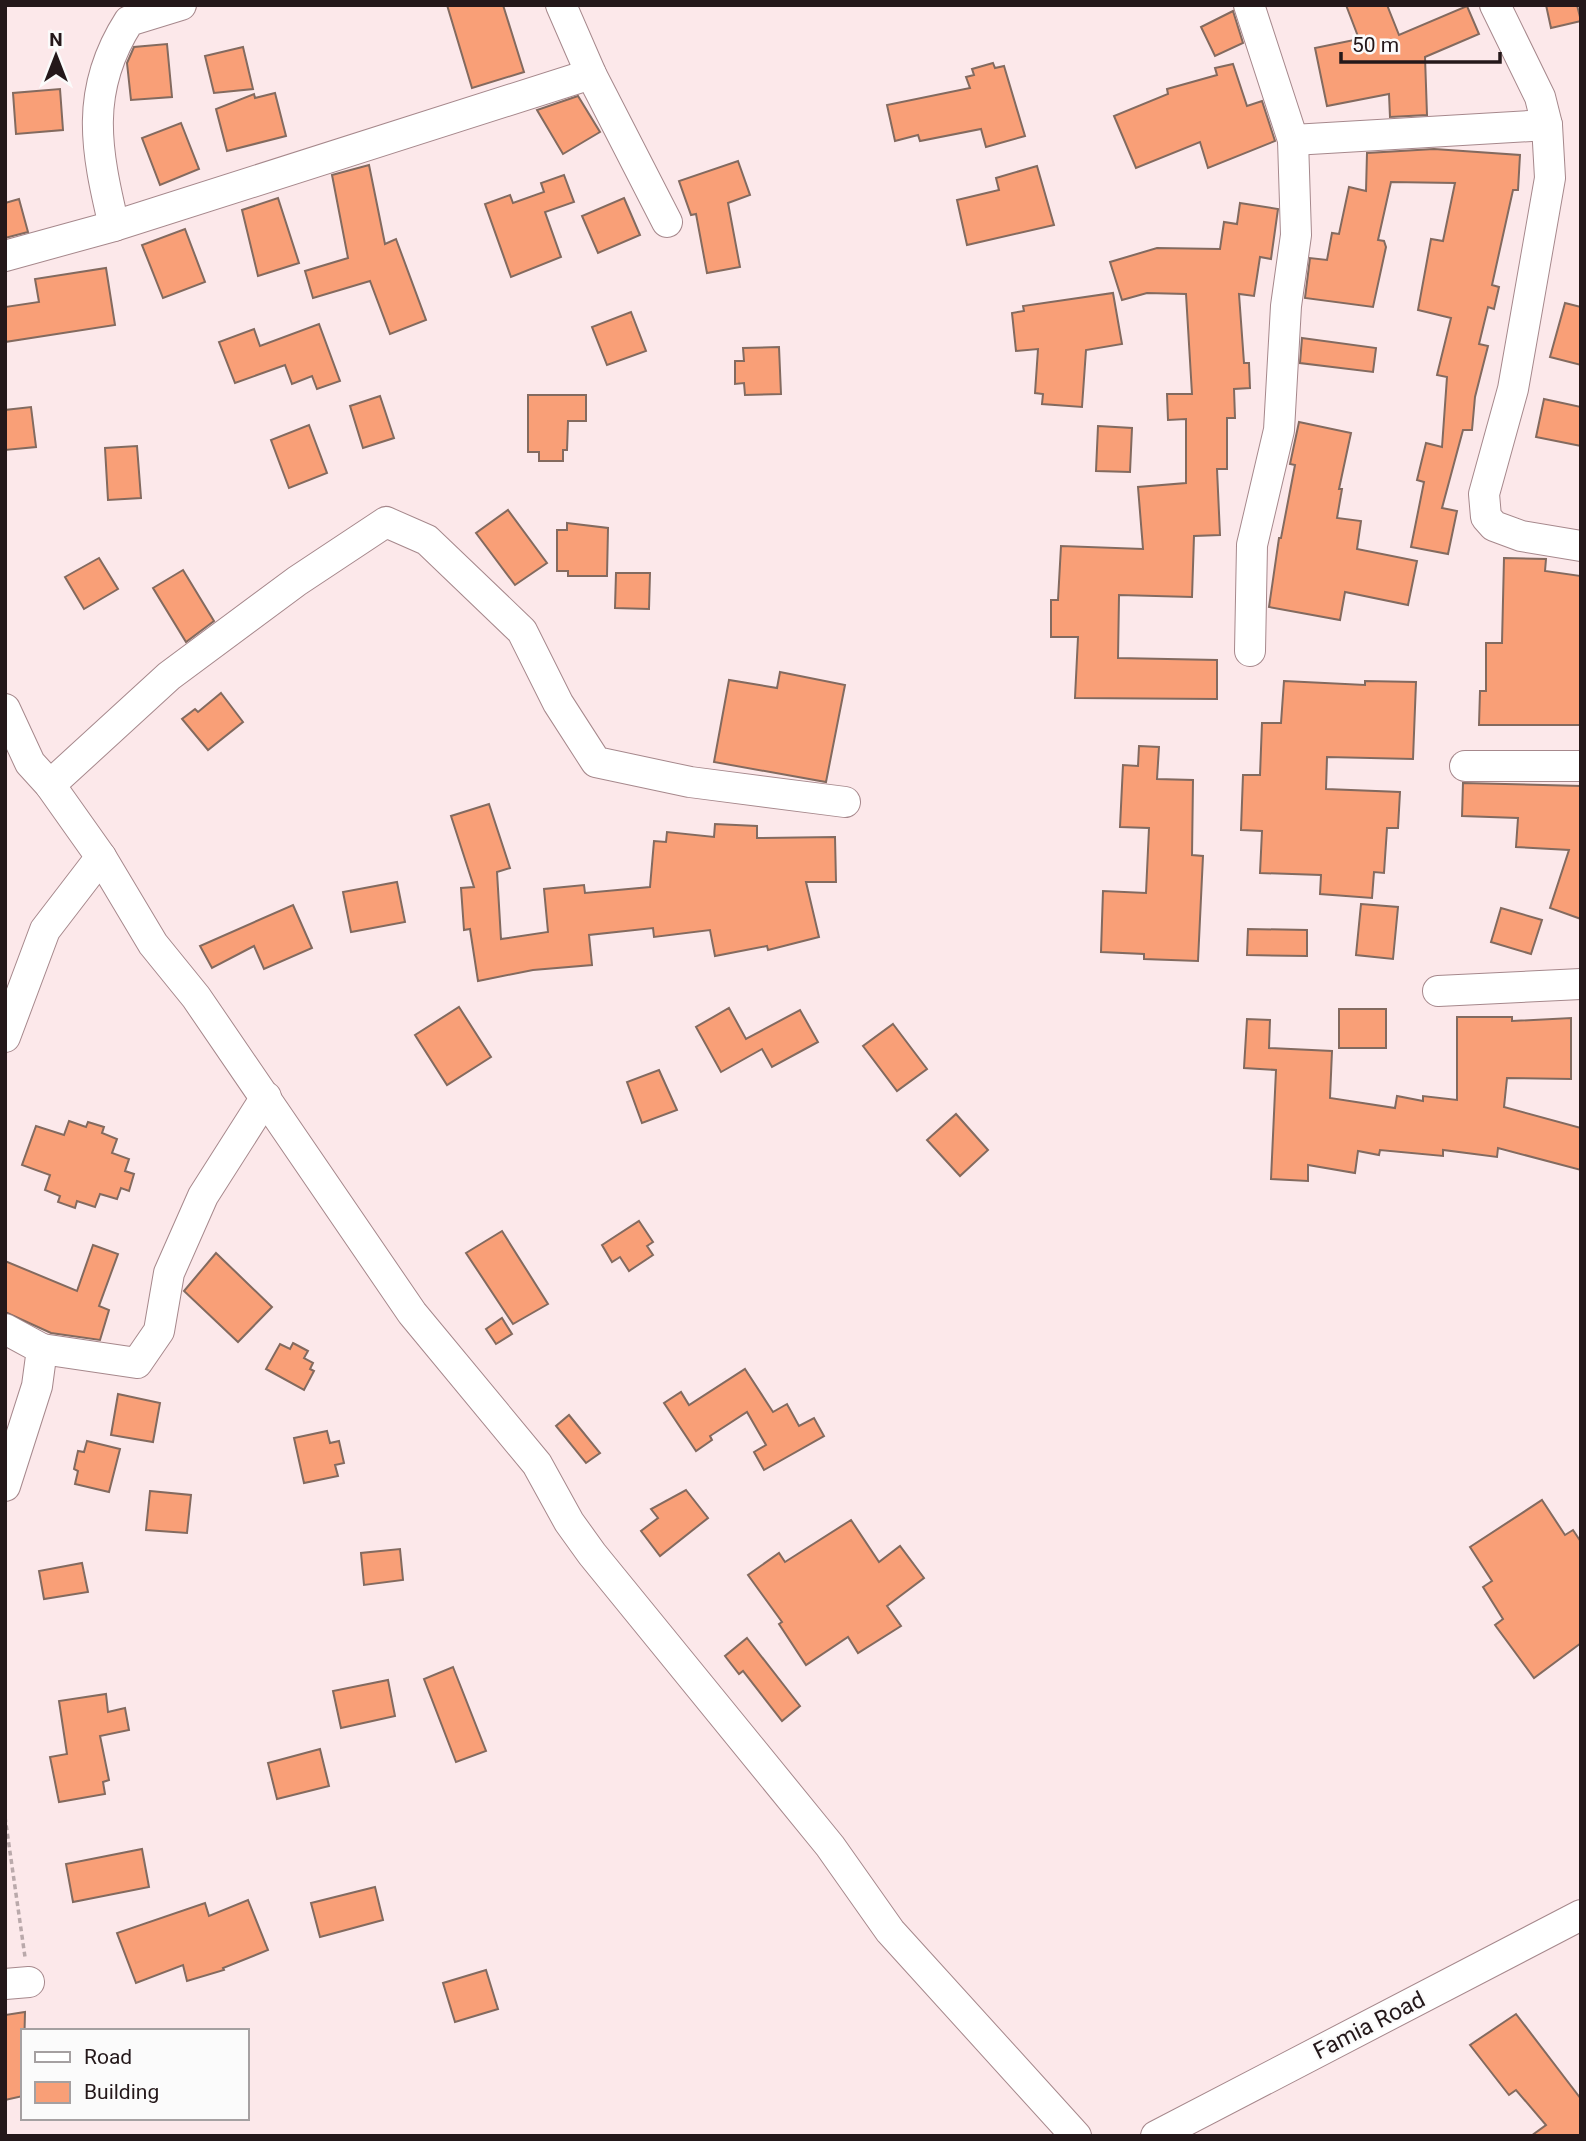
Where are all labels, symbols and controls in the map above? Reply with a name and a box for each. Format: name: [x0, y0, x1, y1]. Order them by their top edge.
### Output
north arrow: [21, 21, 91, 91]
scale bar: [1341, 21, 1500, 65]
text: N: [49, 28, 63, 51]
text: 50 m: [1352, 33, 1399, 57]
street label: Famia Road: [1309, 1986, 1430, 2065]
legend: [21, 2029, 248, 2120]
text: Road: [84, 2045, 132, 2069]
text: Building: [84, 2080, 159, 2104]

